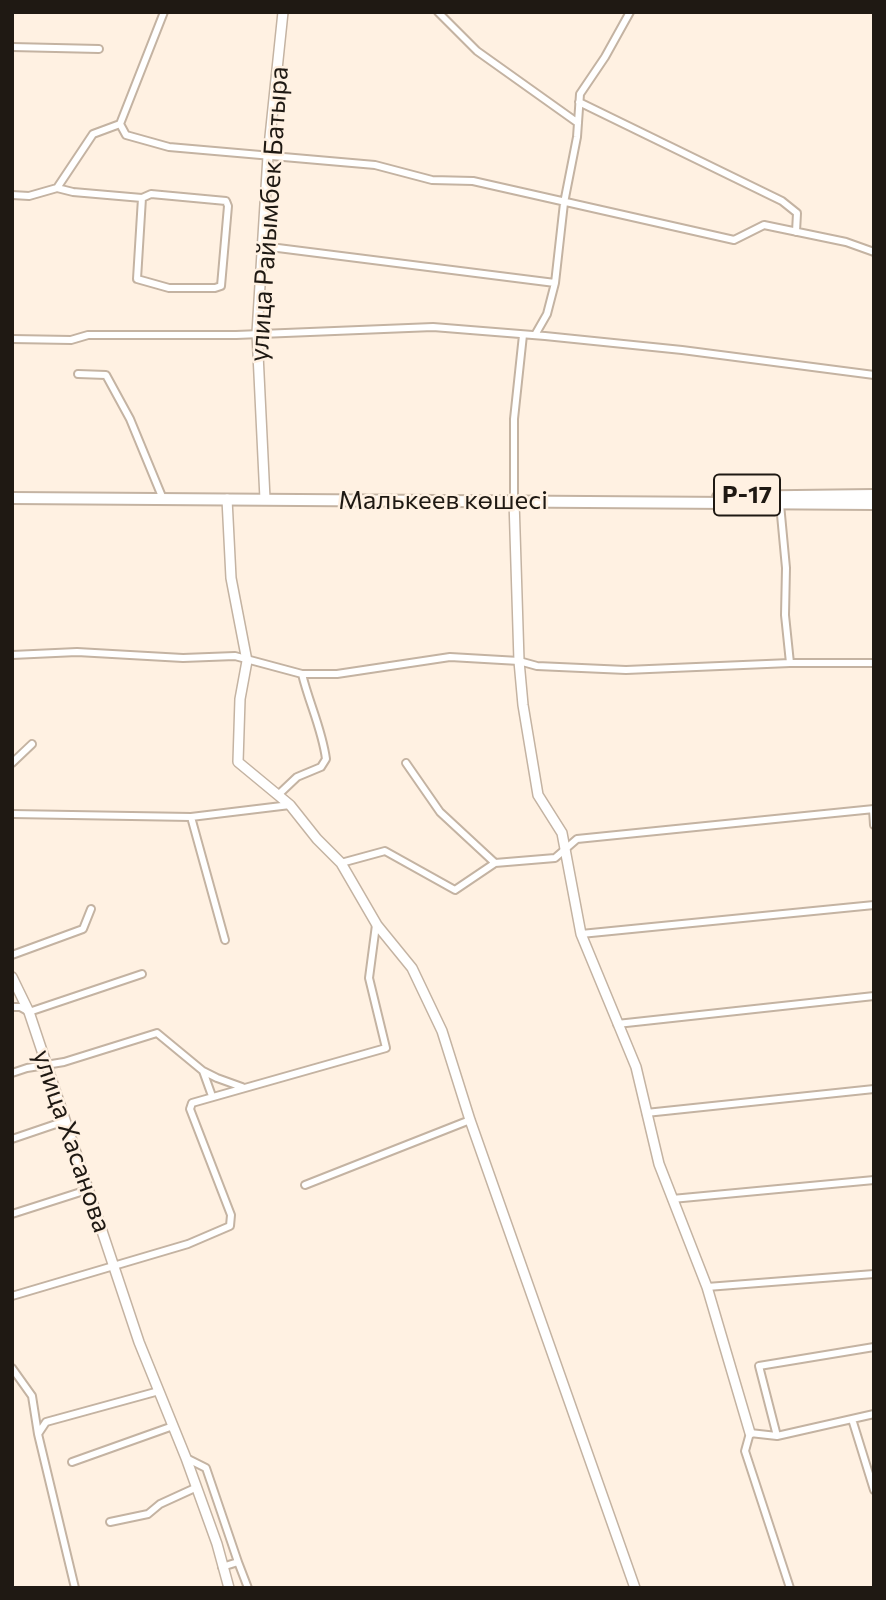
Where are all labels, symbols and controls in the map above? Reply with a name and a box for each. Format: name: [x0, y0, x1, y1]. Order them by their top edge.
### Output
street label: улица Райымбек Батыра: [243, 65, 295, 363]
road number: P-17: [714, 474, 780, 516]
street label: Малькеев көшесі: [338, 484, 548, 516]
street label: улица Хасанова: [26, 1046, 118, 1236]

